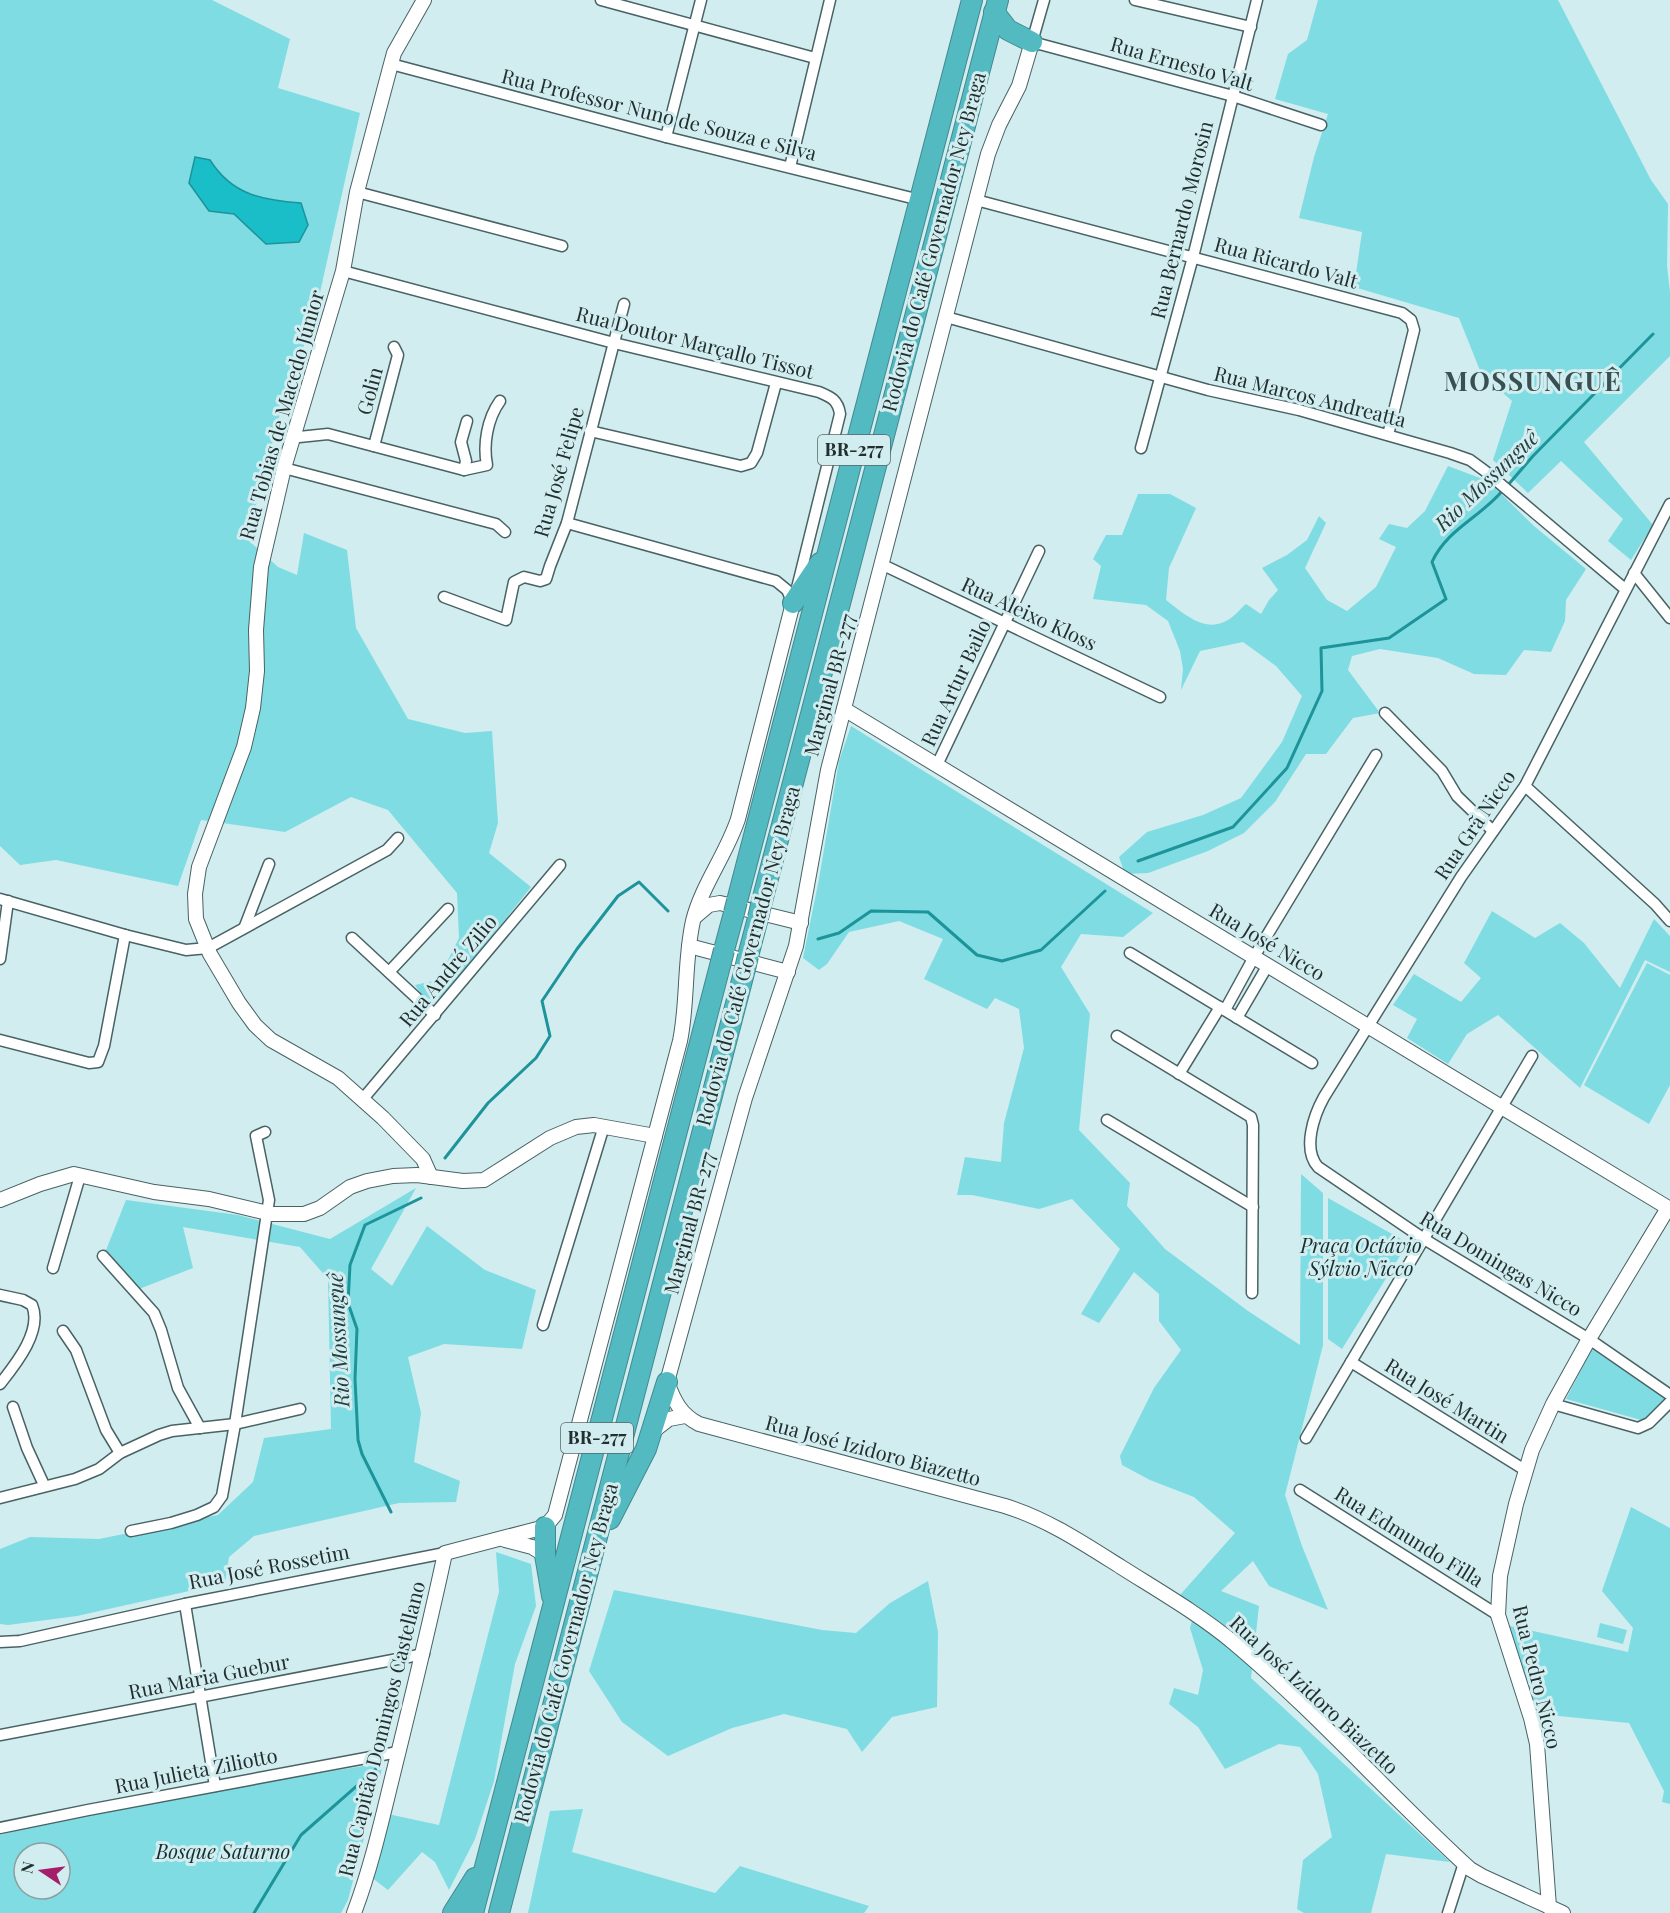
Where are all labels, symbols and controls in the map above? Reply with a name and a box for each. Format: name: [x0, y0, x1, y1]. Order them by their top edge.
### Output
street label: Rua Ernesto Valt: [1108, 29, 1258, 96]
street label: Rua Professor Nuno de Souza e Silva: [499, 61, 820, 166]
street label: Rodovia do Café Governador Ney Braga: [874, 69, 991, 414]
street label: Rua Bernardo Morosin: [1143, 118, 1218, 321]
street label: Rua Ricardo Valt: [1212, 229, 1362, 294]
street label: Rua Tobias de Macedo Júnior: [232, 286, 329, 543]
street label: Rua Doutor Marçallo Tissot: [574, 299, 818, 384]
street label: Rua Marcos Andreatta: [1212, 359, 1409, 432]
district label: MOSSUNGUÊ: [1444, 363, 1622, 398]
street label: Golin: [349, 364, 388, 417]
street label: Rua José Felipe: [526, 403, 589, 540]
water label: Rio Mossunguê: [1427, 421, 1545, 537]
road number: BR-277: [818, 435, 890, 465]
street label: Rua Aleixo Kloss: [958, 570, 1102, 656]
street label: Marginal BR-277: [797, 610, 861, 759]
street label: Rua Artur Bailo: [913, 615, 996, 750]
street label: Rua Grã Nicco: [1427, 764, 1520, 884]
street label: Rodovia do Café Governador Ney Braga: [688, 783, 805, 1128]
street label: Rua José Nicco: [1205, 896, 1331, 986]
street label: Rua André Zilio: [392, 908, 502, 1032]
street label: Marginal BR-277: [657, 1148, 721, 1297]
street label: Rua Domingas Nicco: [1416, 1204, 1588, 1322]
park label: Praça Octávio Sýlvio Nicco: [1299, 1231, 1422, 1281]
water label: Rio Mossunguê: [319, 1270, 355, 1409]
street label: Rua José Martin: [1381, 1351, 1515, 1449]
street label: Rua José Izidoro Biazetto: [763, 1408, 984, 1491]
road number: BR-277: [561, 1423, 633, 1453]
street label: Rua Edmundo Filla: [1330, 1479, 1489, 1592]
street label: Rodovia do Café Governador Ney Braga: [506, 1480, 623, 1825]
street label: Rua José Rossetim: [186, 1537, 352, 1594]
street label: Rua Capitão Domingos Castellano: [331, 1578, 430, 1879]
street label: Rua Pedro Nicco: [1508, 1602, 1569, 1751]
street label: Rua José Izidoro Biazetto: [1225, 1608, 1405, 1779]
street label: Rua Maria Guebur: [126, 1647, 292, 1704]
street label: Rua Julieta Ziliotto: [112, 1741, 279, 1799]
park label: Bosque Saturno: [155, 1837, 290, 1864]
north arrow: [12, 1841, 72, 1901]
text: N: [15, 1859, 39, 1876]

